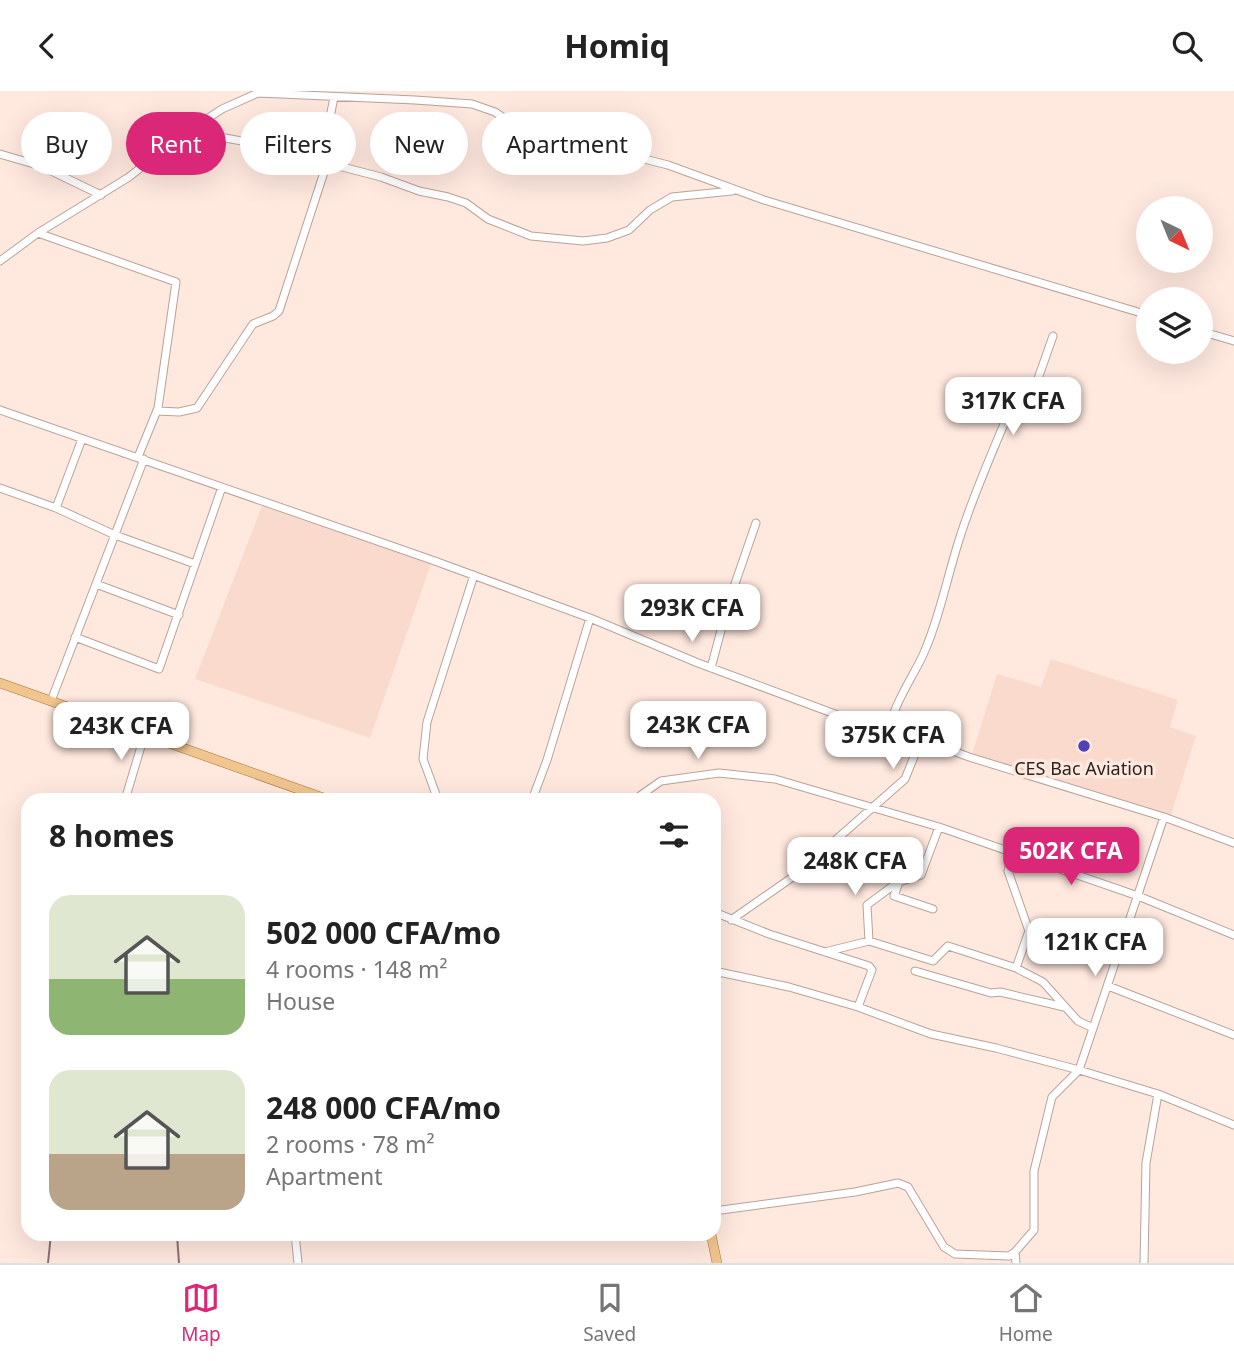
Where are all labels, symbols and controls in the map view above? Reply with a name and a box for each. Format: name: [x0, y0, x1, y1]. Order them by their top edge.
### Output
text: Homiq: [564, 24, 670, 67]
icon: back: [28, 27, 66, 65]
icon: search: [1168, 27, 1206, 65]
chip: Buy: [21, 112, 112, 175]
chip: Rent: [126, 112, 226, 175]
chip: Filters: [240, 112, 356, 175]
chip: New: [370, 112, 468, 175]
chip: Apartment: [482, 112, 652, 175]
north arrow: [1136, 196, 1213, 273]
map controls: [1136, 196, 1213, 364]
button: layers: [1136, 287, 1213, 364]
pin: 317K CFA: [941, 377, 1085, 437]
text: 317K CFA: [961, 384, 1065, 416]
pin: 293K CFA: [620, 585, 764, 644]
text: 293K CFA: [640, 591, 744, 623]
pin: 243K CFA: [626, 701, 770, 761]
pin: 243K CFA: [49, 703, 193, 762]
text: 243K CFA: [646, 708, 750, 740]
text: 243K CFA: [69, 709, 173, 741]
pin: 375K CFA: [821, 711, 965, 771]
text: 375K CFA: [841, 718, 945, 750]
marker: CES Bac Aviation: [1076, 738, 1092, 754]
place label: CES Bac Aviation: [1014, 756, 1154, 780]
text: 8 homes: [49, 815, 174, 856]
icon: filters: [655, 816, 693, 854]
pin: 502K CFA: [999, 827, 1143, 887]
text: 502K CFA: [1019, 834, 1123, 866]
pin: 248K CFA: [783, 837, 927, 897]
text: 248K CFA: [803, 844, 907, 876]
text: 502 000 CFA/mo: [266, 912, 501, 953]
pin: 121K CFA: [1023, 919, 1167, 978]
icon: home: [105, 923, 189, 1007]
text: 121K CFA: [1043, 925, 1147, 957]
text: 4 rooms · 148 m²: [266, 953, 448, 985]
text: House: [266, 985, 335, 1017]
text: 248 000 CFA/mo: [266, 1087, 501, 1128]
icon: home: [105, 1098, 189, 1182]
text: 2 rooms · 78 m²: [266, 1128, 435, 1160]
text: Apartment: [266, 1160, 383, 1192]
tab: Map: [181, 1279, 221, 1347]
tab: Saved: [583, 1279, 636, 1347]
tab: Home: [999, 1279, 1053, 1347]

